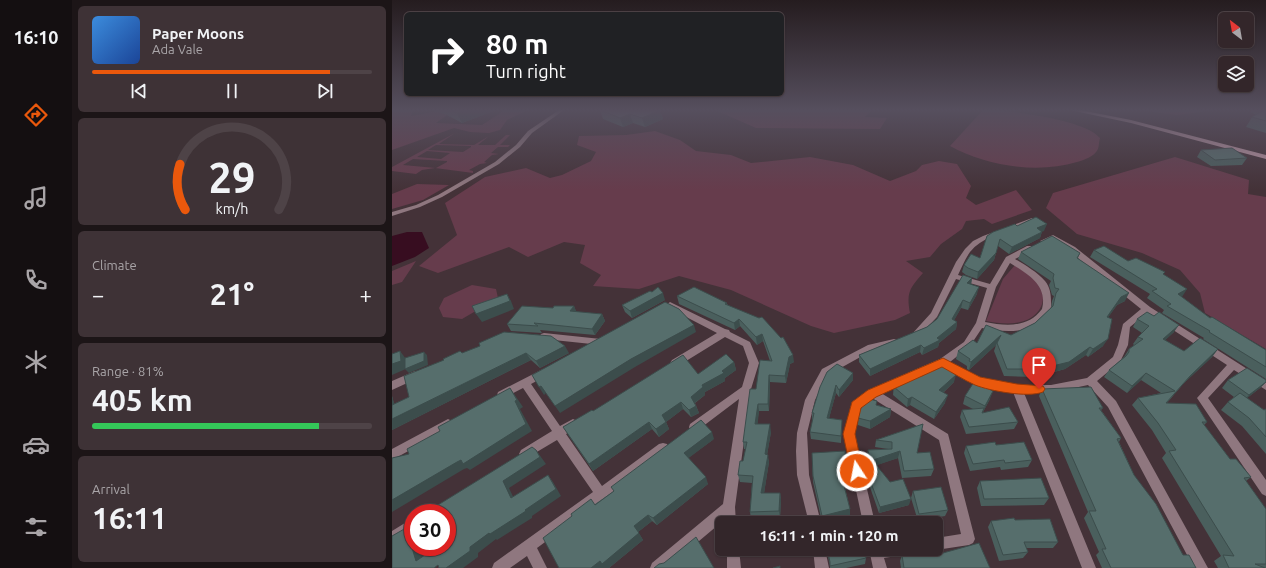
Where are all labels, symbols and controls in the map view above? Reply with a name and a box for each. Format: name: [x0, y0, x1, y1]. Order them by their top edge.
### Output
north arrow: [1218, 12, 1254, 48]
map controls: [1218, 12, 1254, 92]
text: Paper Moons: [152, 25, 244, 42]
text: 16:10: [13, 27, 59, 47]
icon: right: [420, 28, 472, 80]
text: 80 m: [486, 28, 548, 59]
text: Ada Vale: [152, 42, 203, 56]
button: layers: [1218, 56, 1254, 92]
text: Turn right: [486, 61, 566, 81]
icon: previous: [128, 80, 150, 102]
icon: pause: [221, 80, 243, 102]
icon: next: [314, 80, 336, 102]
icon: directions: [22, 101, 50, 129]
text: 29: [209, 153, 255, 200]
icon: music: [22, 184, 50, 212]
text: km/h: [216, 200, 248, 216]
text: Climate: [92, 258, 137, 272]
icon: phone: [22, 266, 50, 294]
text: 21°: [210, 277, 254, 311]
text: −: [92, 282, 104, 307]
text: +: [360, 282, 372, 307]
icon: climate: [22, 348, 50, 376]
pin: [1022, 348, 1056, 389]
icon: arrive: [1028, 354, 1050, 376]
text: Range · 81%: [92, 364, 164, 378]
text: 405 km: [92, 383, 193, 417]
icon: car: [22, 431, 50, 459]
position arrow: [836, 450, 878, 492]
text: Arrival: [92, 482, 130, 496]
text: 16:11: [92, 501, 167, 535]
speed limit sign: 30: [404, 504, 456, 556]
icon: filters: [22, 513, 50, 541]
text: 16:11 · 1 min · 120 m: [760, 527, 898, 544]

